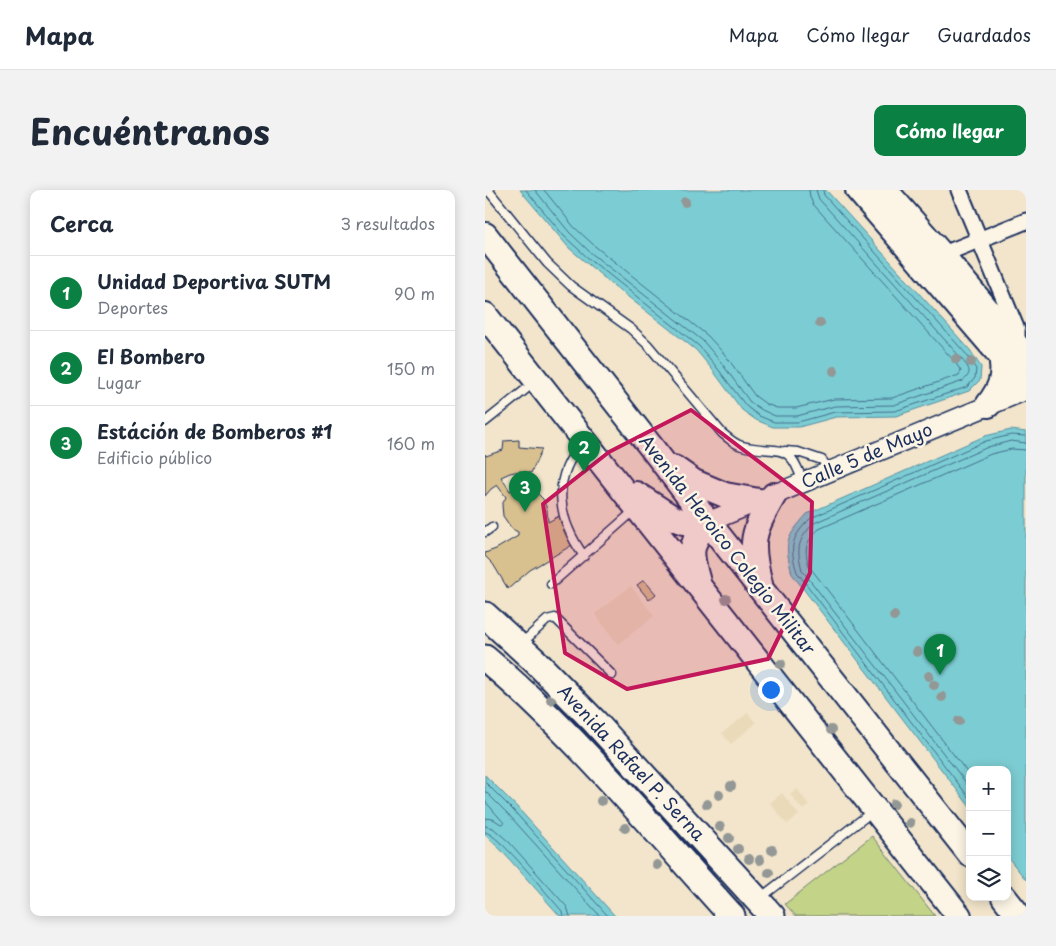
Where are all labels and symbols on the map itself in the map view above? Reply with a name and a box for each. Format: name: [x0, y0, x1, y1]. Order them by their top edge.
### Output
street label: Calle 5 de Mayo: [797, 415, 936, 494]
street label: Avenida Heroico Colegio Militar: [634, 428, 823, 661]
pin: 2: [568, 431, 600, 472]
pin: 3: [509, 471, 541, 512]
pin: 1: [924, 634, 956, 675]
your location: [758, 677, 784, 703]
street label: Avenida Rafael P. Serna: [552, 678, 713, 847]

